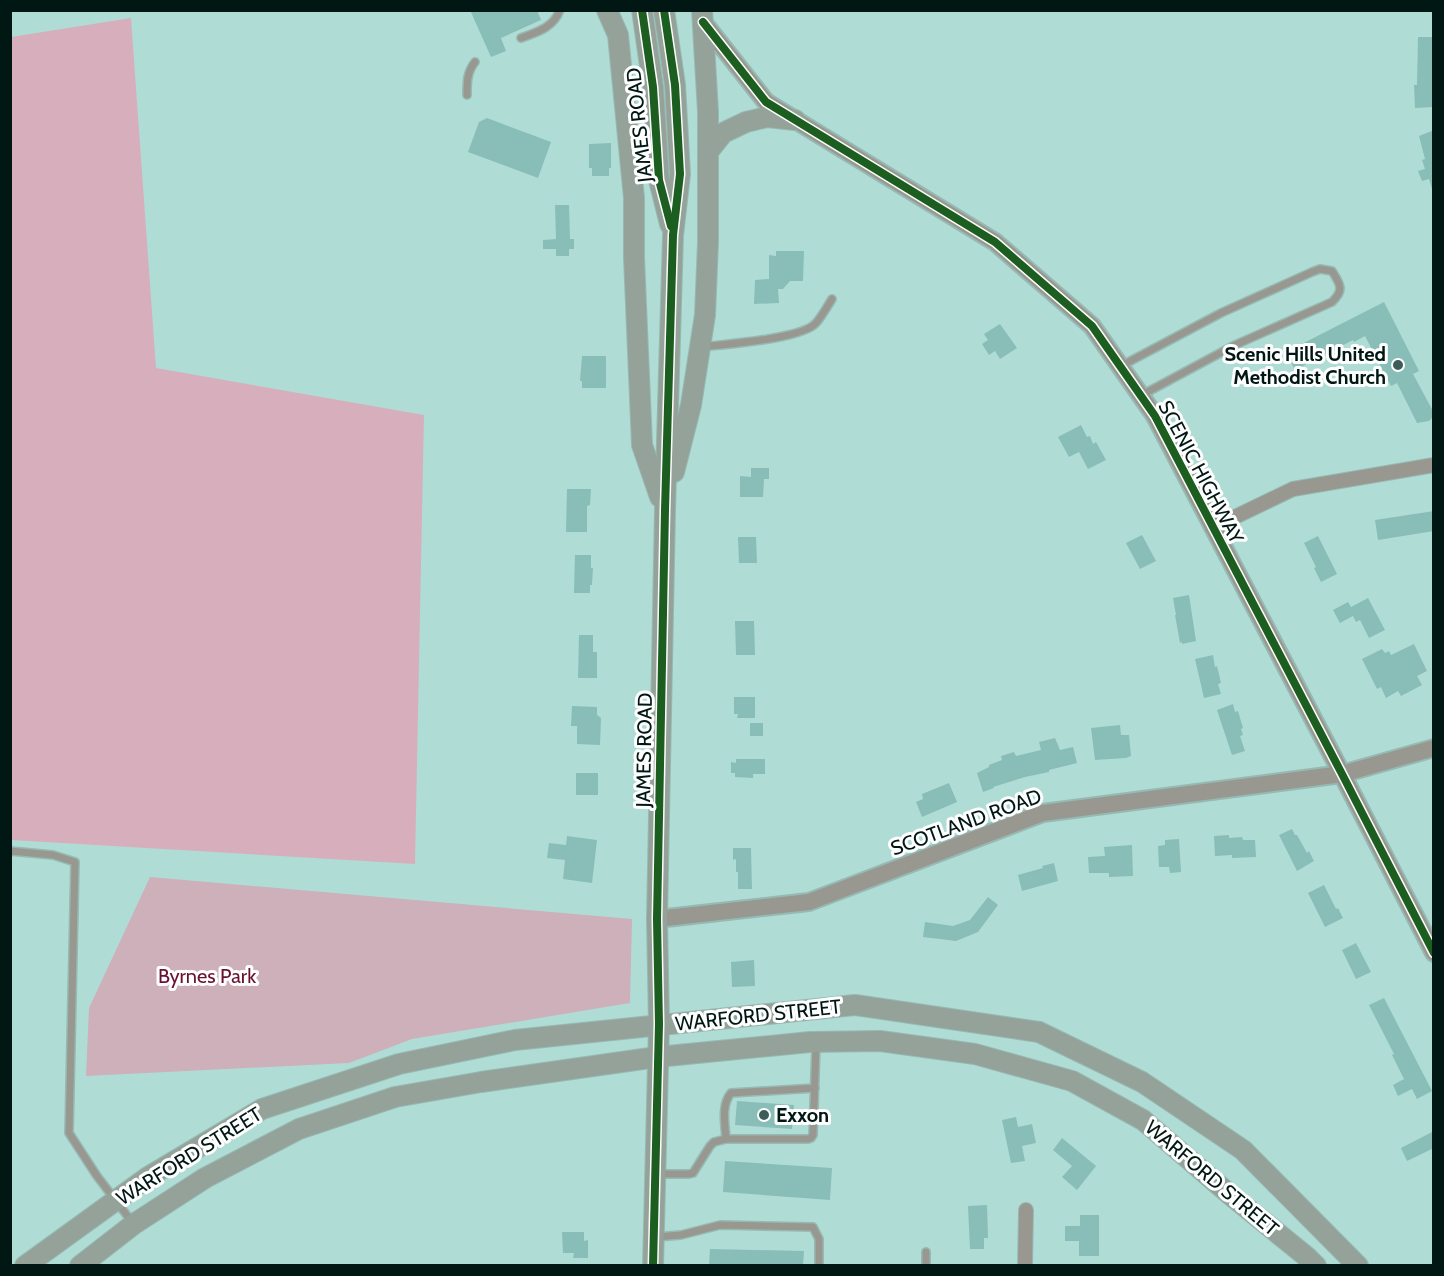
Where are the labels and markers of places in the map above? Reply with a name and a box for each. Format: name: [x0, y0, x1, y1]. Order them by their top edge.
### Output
place label: Scenic Hills United Methodist Church: [1224, 342, 1386, 389]
marker: Scenic Hills United Methodist Church: [1391, 358, 1405, 372]
place label: Exxon: [776, 1103, 829, 1127]
marker: Exxon: [757, 1108, 771, 1122]

